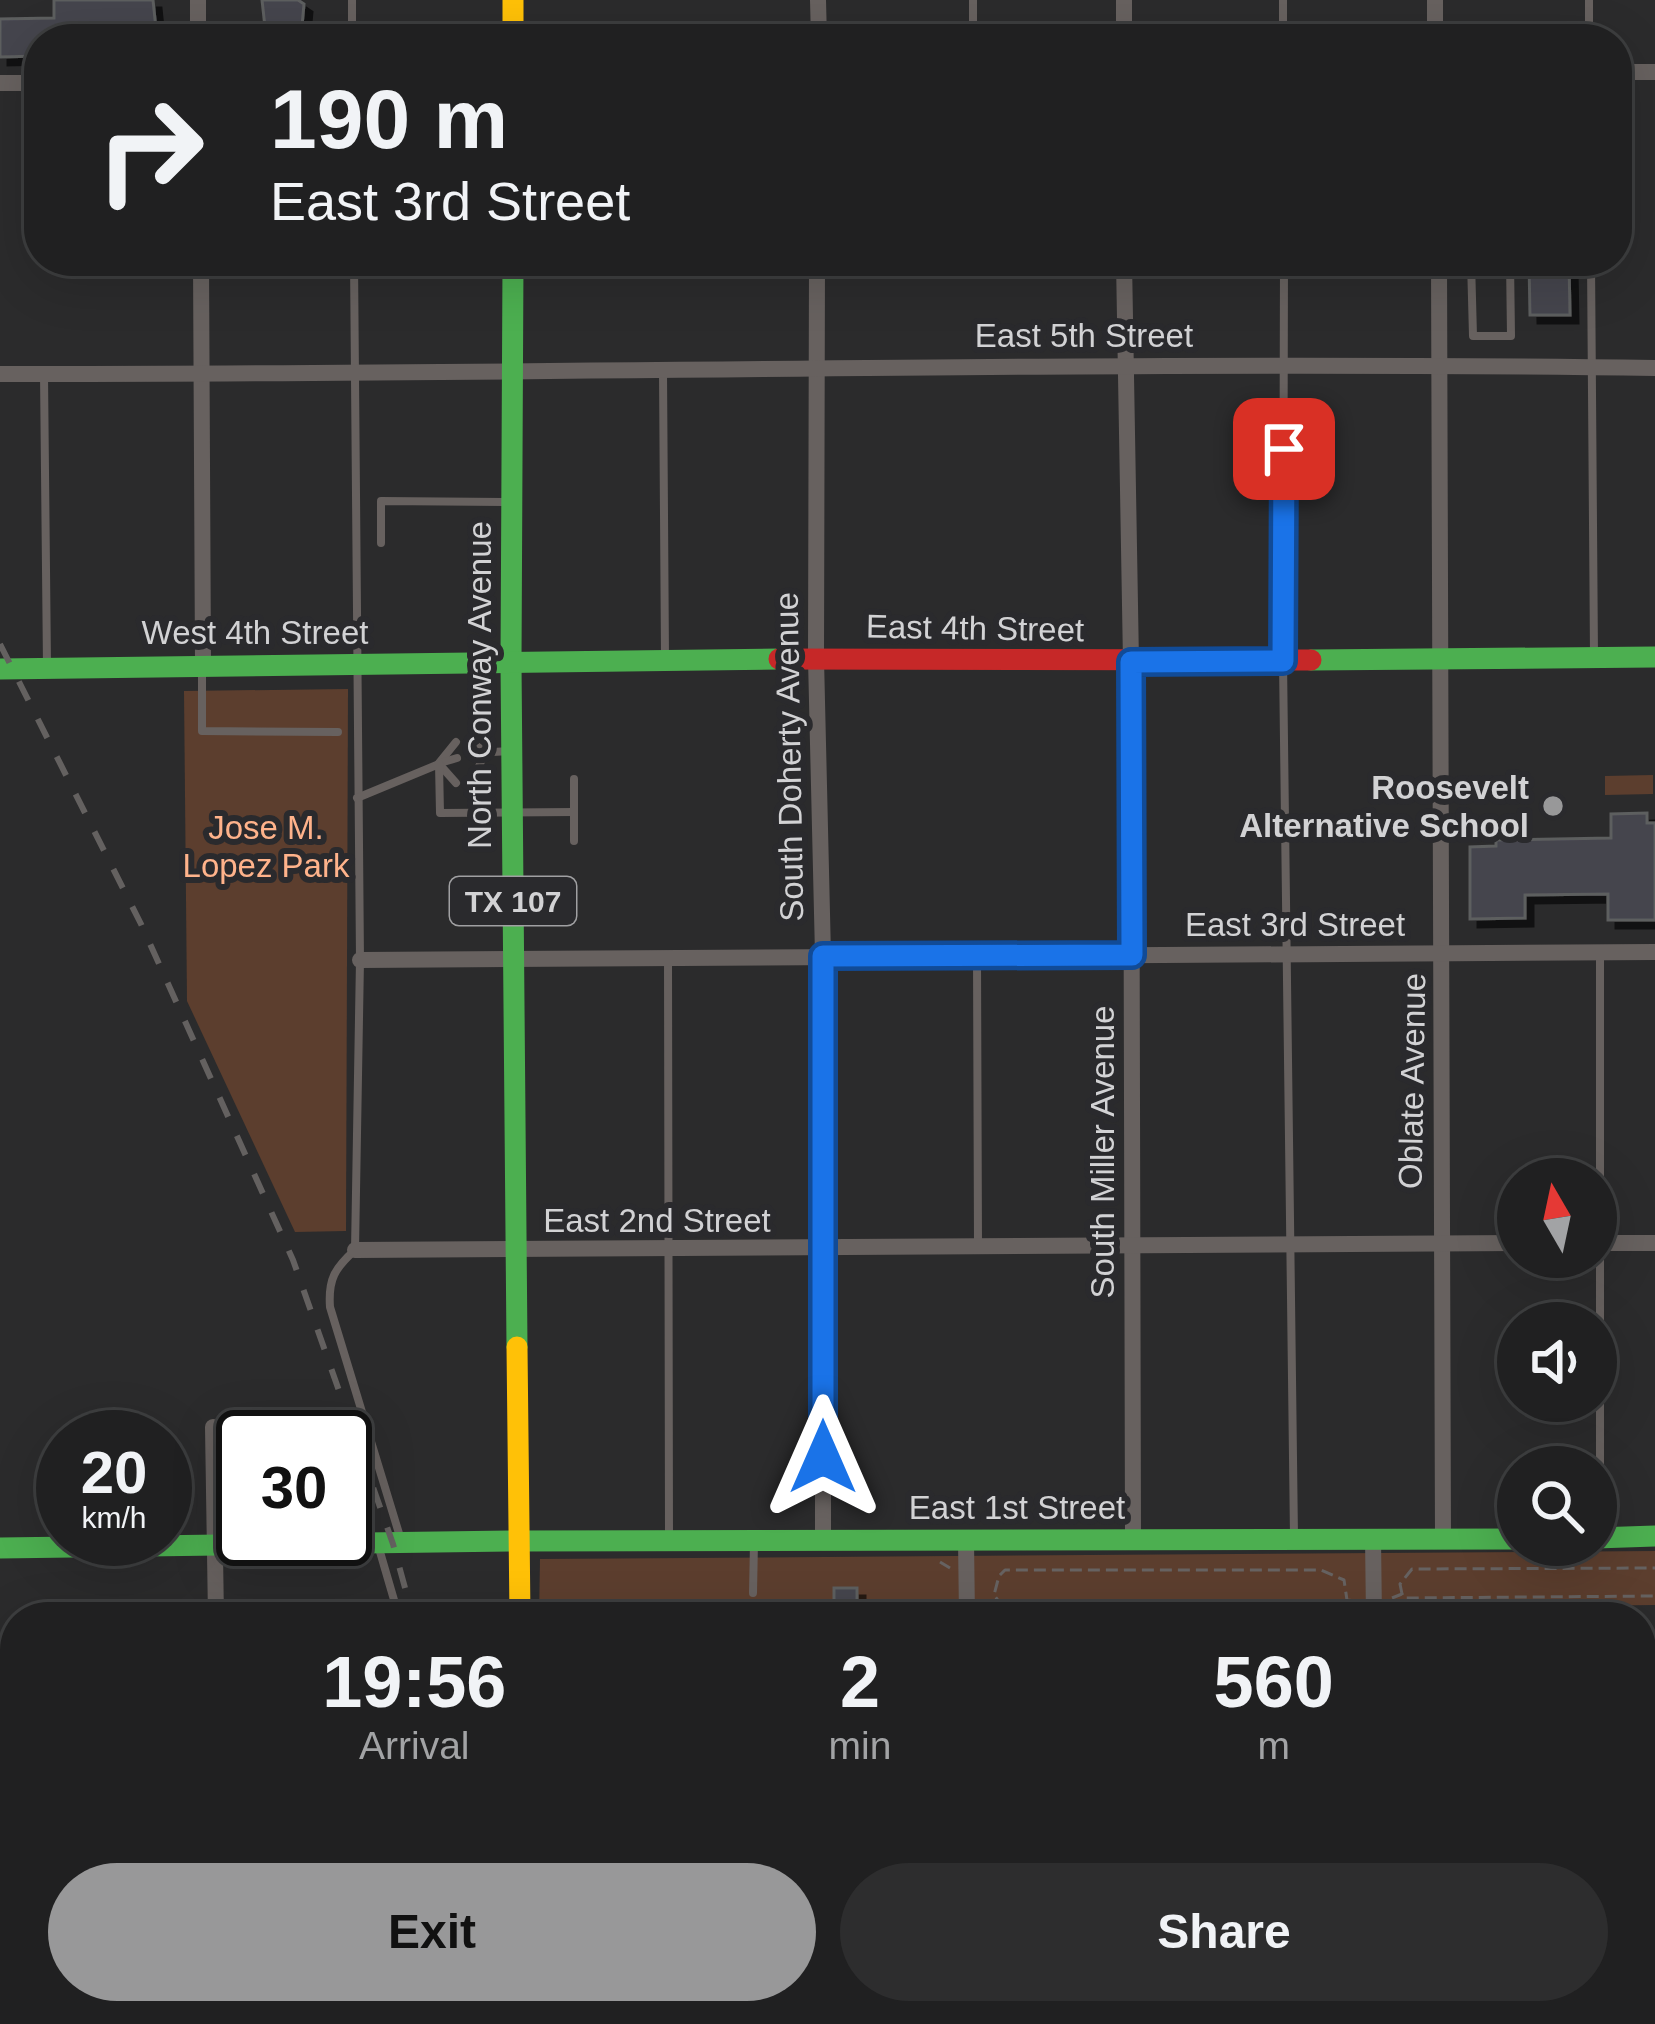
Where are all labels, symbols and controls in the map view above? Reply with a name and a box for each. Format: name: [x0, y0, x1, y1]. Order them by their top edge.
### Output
icon: right: [72, 72, 228, 228]
text: 190 m: [270, 72, 508, 166]
text: East 3rd Street: [270, 171, 630, 231]
street label: East 5th Street: [975, 317, 1193, 354]
pin: [1233, 398, 1335, 500]
icon: arrive: [1251, 416, 1317, 482]
street label: North Conway Avenue: [461, 521, 498, 849]
street label: South Doherty Avenue: [768, 592, 810, 922]
street label: East 4th Street: [866, 608, 1084, 648]
street label: West 4th Street: [142, 614, 368, 651]
place label: Roosevelt Alternative School: [1239, 769, 1529, 844]
marker: Roosevelt Alternative School: [1540, 793, 1566, 819]
park label: Jose M. Lopez Park: [183, 809, 350, 884]
road number: TX 107: [450, 877, 576, 925]
street label: East 3rd Street: [1185, 906, 1405, 943]
street label: Oblate Avenue: [1392, 973, 1432, 1189]
street label: South Miller Avenue: [1084, 1006, 1121, 1298]
north arrow: [1497, 1158, 1617, 1278]
map controls: [1497, 1158, 1617, 1566]
street label: East 2nd Street: [543, 1202, 771, 1239]
button: sound: [1497, 1302, 1617, 1422]
position arrow: [760, 1394, 886, 1520]
speed limit sign: 30: [216, 1410, 372, 1566]
text: 20: [81, 1439, 147, 1506]
button: search: [1497, 1446, 1617, 1566]
street label: East 1st Street: [909, 1489, 1125, 1526]
text: km/h: [81, 1501, 147, 1534]
text: 19:56: [322, 1642, 506, 1722]
text: 2: [840, 1642, 880, 1722]
text: 560: [1214, 1642, 1334, 1722]
text: Arrival: [359, 1724, 470, 1767]
text: min: [829, 1724, 891, 1767]
text: m: [1257, 1724, 1290, 1767]
button: Exit: [48, 1863, 816, 2001]
button: Share: [840, 1863, 1608, 2001]

